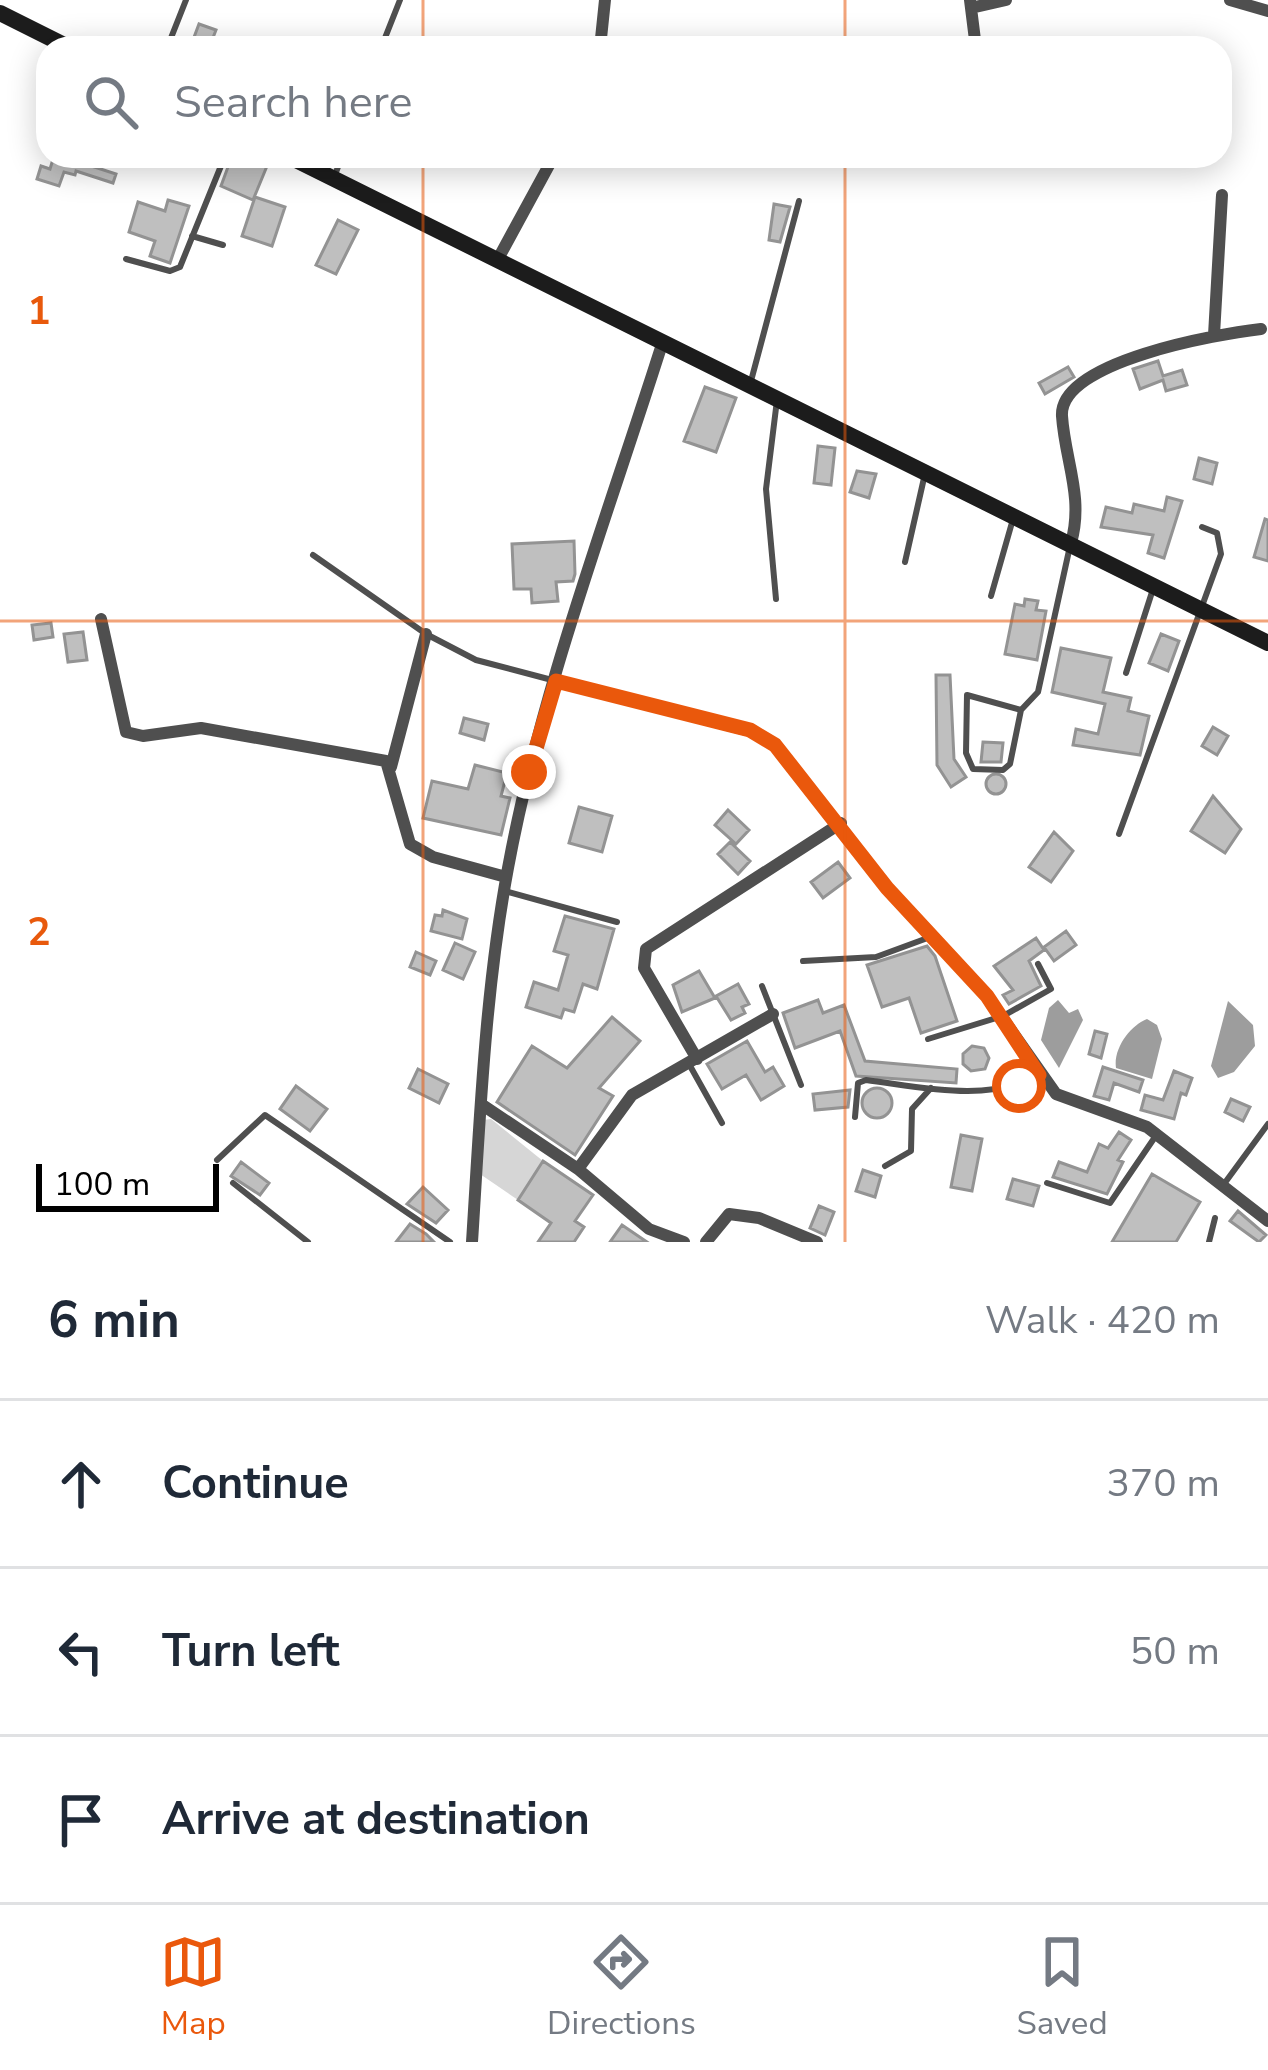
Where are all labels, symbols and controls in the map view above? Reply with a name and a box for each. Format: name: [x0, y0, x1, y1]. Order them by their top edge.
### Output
search box: [36, 36, 1232, 168]
icon: search: [78, 69, 144, 135]
text: Search here: [174, 72, 413, 133]
text: 1: [27, 285, 51, 338]
route end: [502, 745, 556, 799]
text: 2: [27, 906, 51, 959]
route start: [992, 1059, 1046, 1113]
scale bar: [36, 1158, 219, 1211]
text: 100 m: [54, 1162, 150, 1207]
text: 6 min: [48, 1285, 180, 1355]
text: Walk · 420 m: [985, 1294, 1220, 1347]
icon: ahead: [48, 1451, 114, 1517]
text: Continue: [162, 1453, 349, 1514]
text: 370 m: [1106, 1457, 1220, 1510]
icon: left: [48, 1619, 114, 1685]
text: Turn left: [162, 1621, 340, 1682]
text: 50 m: [1130, 1625, 1220, 1678]
icon: arrive: [48, 1787, 114, 1853]
text: Arrive at destination: [162, 1789, 590, 1850]
tab: Map: [160, 1929, 226, 2046]
tab: Directions: [547, 1929, 696, 2046]
tab: Saved: [1016, 1929, 1108, 2046]

